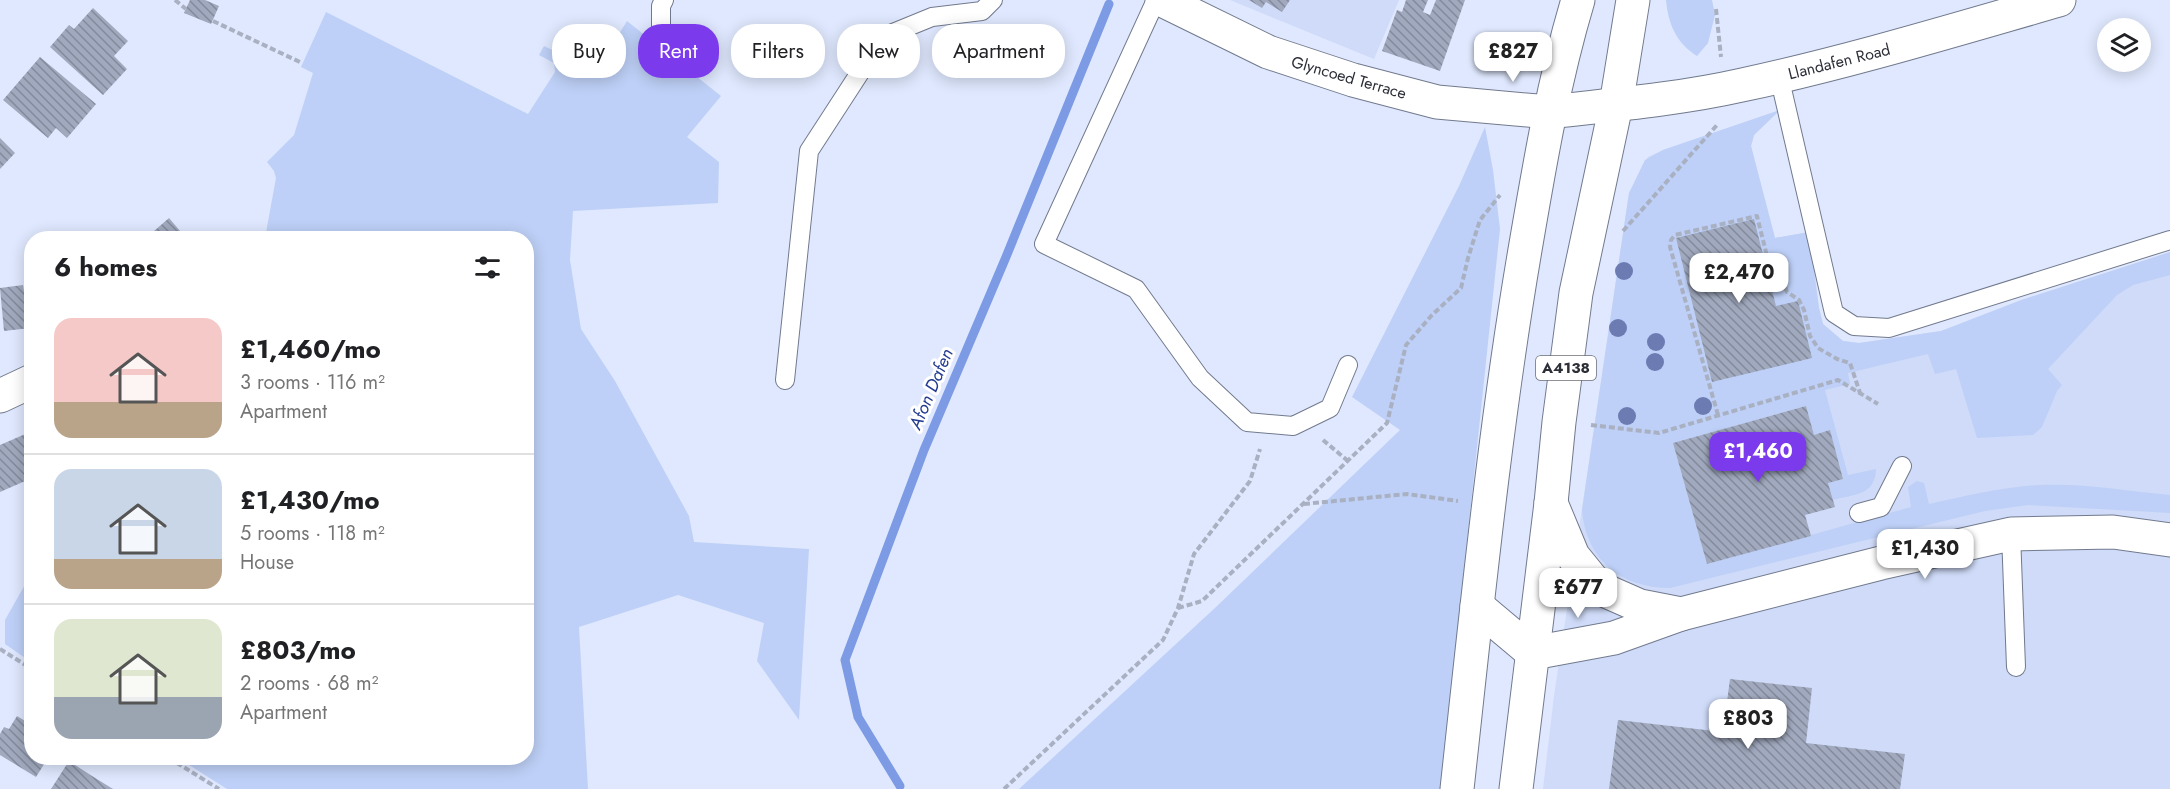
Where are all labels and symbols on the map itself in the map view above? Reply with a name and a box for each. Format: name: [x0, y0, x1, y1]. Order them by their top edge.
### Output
pin: £827: [1477, 32, 1549, 83]
street label: Llandafen Road: [1786, 38, 1893, 85]
street label: Glyncoed Terrace: [1289, 50, 1409, 105]
pin: £2,470: [1690, 253, 1788, 304]
water label: Afon Dafen: [902, 344, 960, 434]
road number: A4138: [1536, 356, 1596, 380]
pin: £1,460: [1709, 432, 1807, 483]
pin: £1,430: [1876, 529, 1974, 580]
pin: £677: [1542, 568, 1614, 619]
pin: £803: [1712, 699, 1784, 750]

